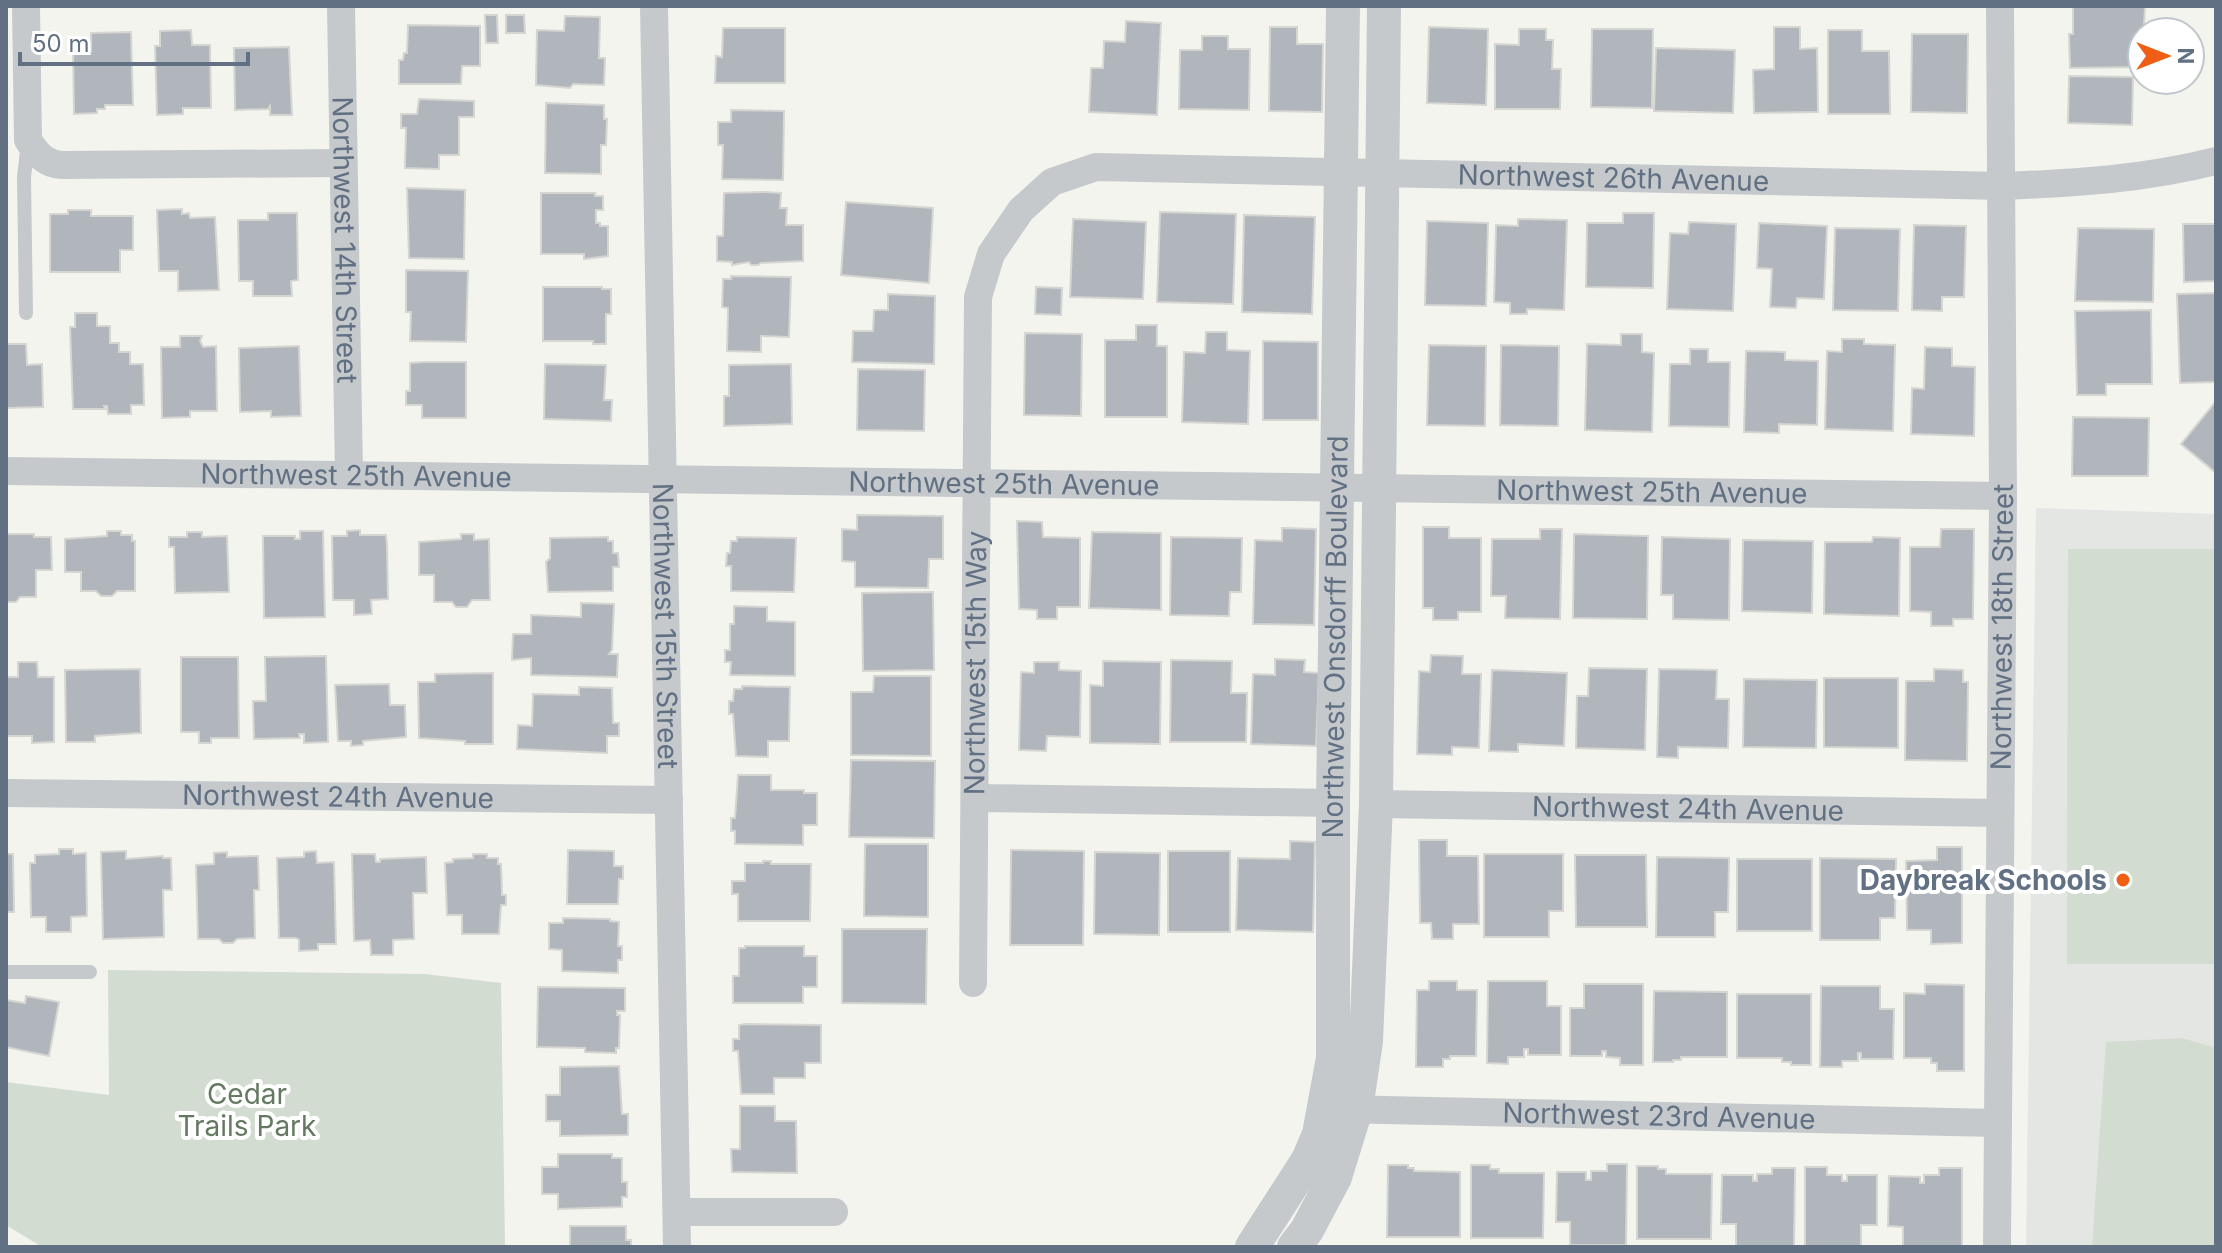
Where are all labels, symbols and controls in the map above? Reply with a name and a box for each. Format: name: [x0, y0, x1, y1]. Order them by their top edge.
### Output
scale bar: [20, 16, 248, 66]
north arrow: [2126, 16, 2206, 96]
text: 50 m: [32, 29, 90, 58]
text: N: [2173, 48, 2199, 64]
street label: Northwest 14th Street: [326, 96, 364, 384]
street label: Northwest 26th Avenue: [1457, 158, 1770, 198]
street label: Northwest Onsdorff Boulevard: [1316, 435, 1355, 839]
street label: Northwest 25th Avenue: [200, 456, 512, 494]
street label: Northwest 25th Avenue: [848, 465, 1160, 502]
street label: Northwest 25th Avenue: [1496, 473, 1808, 511]
street label: Northwest 15th Street: [646, 482, 685, 769]
street label: Northwest 18th Street: [1984, 484, 2020, 770]
street label: Northwest 15th Way: [957, 531, 993, 795]
street label: Northwest 24th Avenue: [182, 778, 494, 815]
street label: Northwest 24th Avenue: [1532, 789, 1844, 828]
place label: Daybreak Schools: [1860, 863, 2107, 897]
marker: Daybreak Schools: [2114, 871, 2132, 889]
park label: Cedar Trails Park: [178, 1077, 316, 1143]
street label: Northwest 23rd Avenue: [1502, 1096, 1816, 1136]

